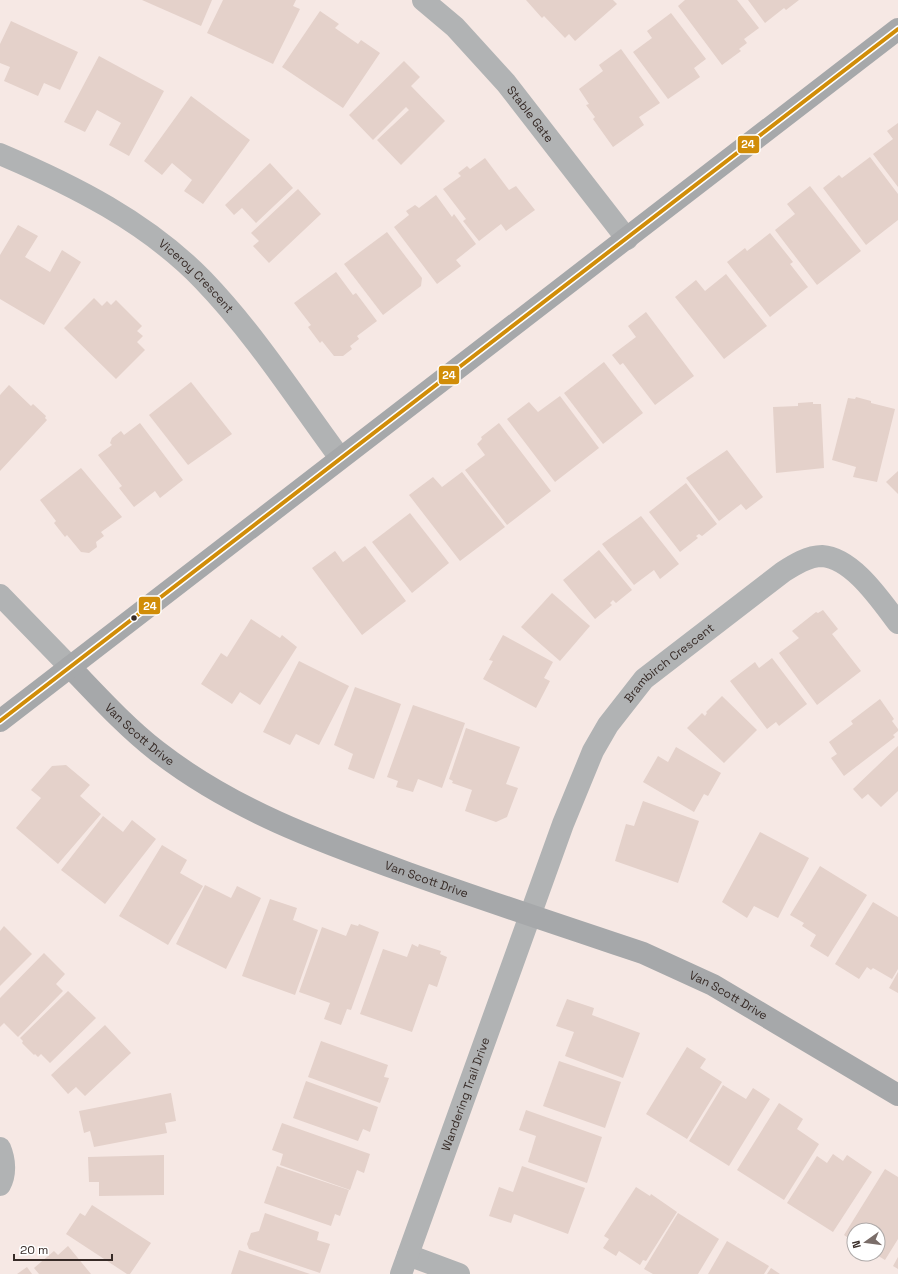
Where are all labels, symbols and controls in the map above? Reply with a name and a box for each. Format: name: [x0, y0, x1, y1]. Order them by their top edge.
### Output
street label: Stable Gate: [503, 83, 557, 146]
line badge: 24: [737, 135, 760, 154]
text: 24: [741, 137, 755, 151]
street label: Viceroy Crescent: [155, 236, 237, 317]
line badge: 24: [438, 365, 460, 385]
text: 24: [442, 368, 456, 382]
line badge: 24: [138, 596, 161, 615]
text: 24: [143, 599, 157, 613]
unlabelled marker: [129, 613, 139, 623]
street label: Brambirch Crescent: [620, 620, 718, 706]
street label: Van Scott Drive: [101, 700, 178, 769]
street label: Van Scott Drive: [382, 857, 470, 902]
street label: Van Scott Drive: [687, 967, 771, 1024]
street label: Wandering Trail Drive: [438, 1035, 494, 1153]
north arrow: [846, 1222, 886, 1262]
scale bar: [14, 1236, 112, 1262]
text: N: [849, 1239, 864, 1250]
text: 20 m: [20, 1242, 48, 1258]

